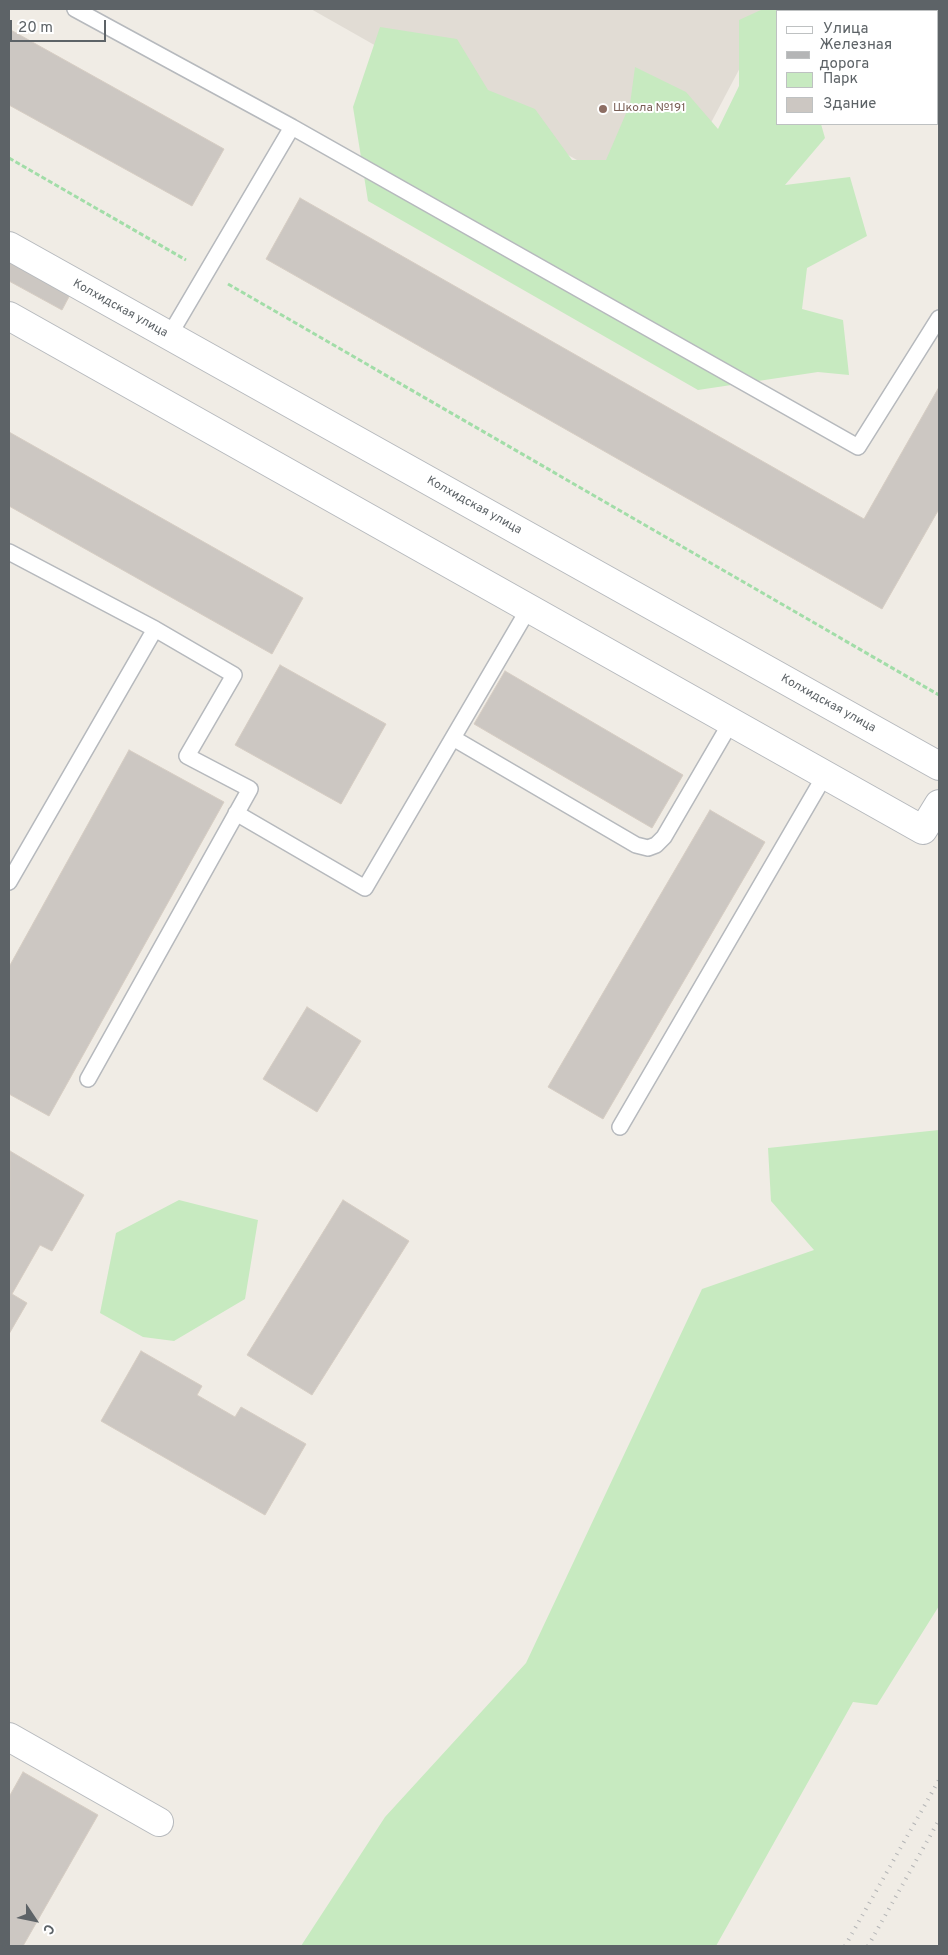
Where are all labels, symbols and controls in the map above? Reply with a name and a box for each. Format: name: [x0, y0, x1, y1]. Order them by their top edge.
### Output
scale bar: [12, 10, 109, 42]
legend: [776, 10, 938, 125]
text: 20 m: [18, 19, 53, 38]
text: Улица: [823, 20, 868, 39]
text: Железная дорога: [820, 36, 892, 74]
text: Парк: [823, 70, 858, 89]
text: Здание: [823, 95, 876, 114]
place label: Школа №191: [613, 102, 686, 116]
marker: Школа №191: [597, 103, 609, 115]
street label: Колхидская улица: [70, 277, 170, 341]
street label: Колхидская улица: [424, 474, 524, 538]
street label: Колхидская улица: [778, 672, 878, 736]
north arrow: [10, 1895, 60, 1945]
text: С: [38, 1920, 57, 1937]

